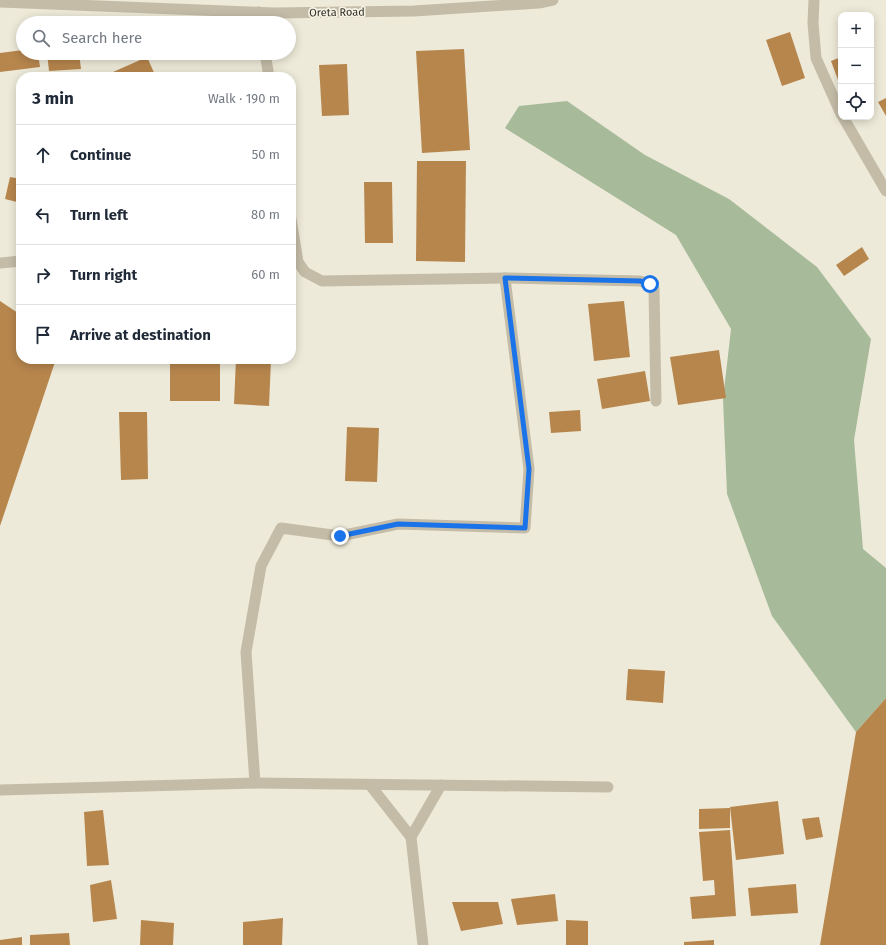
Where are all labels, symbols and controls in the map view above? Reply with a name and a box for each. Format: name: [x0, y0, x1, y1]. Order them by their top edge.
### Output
street label: Oreta Road: [309, 6, 365, 19]
map controls: [838, 12, 874, 120]
button: +: [838, 12, 874, 48]
search box: [16, 16, 296, 60]
icon: search: [30, 27, 52, 49]
text: Search here: [62, 29, 142, 47]
button: −: [838, 48, 874, 84]
button: locate: [838, 84, 874, 120]
text: 3 min: [32, 88, 74, 109]
text: Walk · 190 m: [208, 91, 280, 106]
icon: ahead: [32, 144, 54, 166]
text: Continue: [70, 146, 131, 164]
text: 50 m: [252, 147, 280, 162]
icon: left: [32, 204, 54, 226]
text: Turn left: [70, 206, 128, 224]
text: 80 m: [251, 207, 280, 222]
icon: right: [32, 264, 54, 286]
text: Turn right: [70, 266, 137, 284]
text: 60 m: [251, 267, 280, 282]
route start: [641, 275, 659, 293]
icon: arrive: [32, 324, 54, 346]
text: Arrive at destination: [70, 326, 211, 344]
route end: [331, 527, 349, 545]

